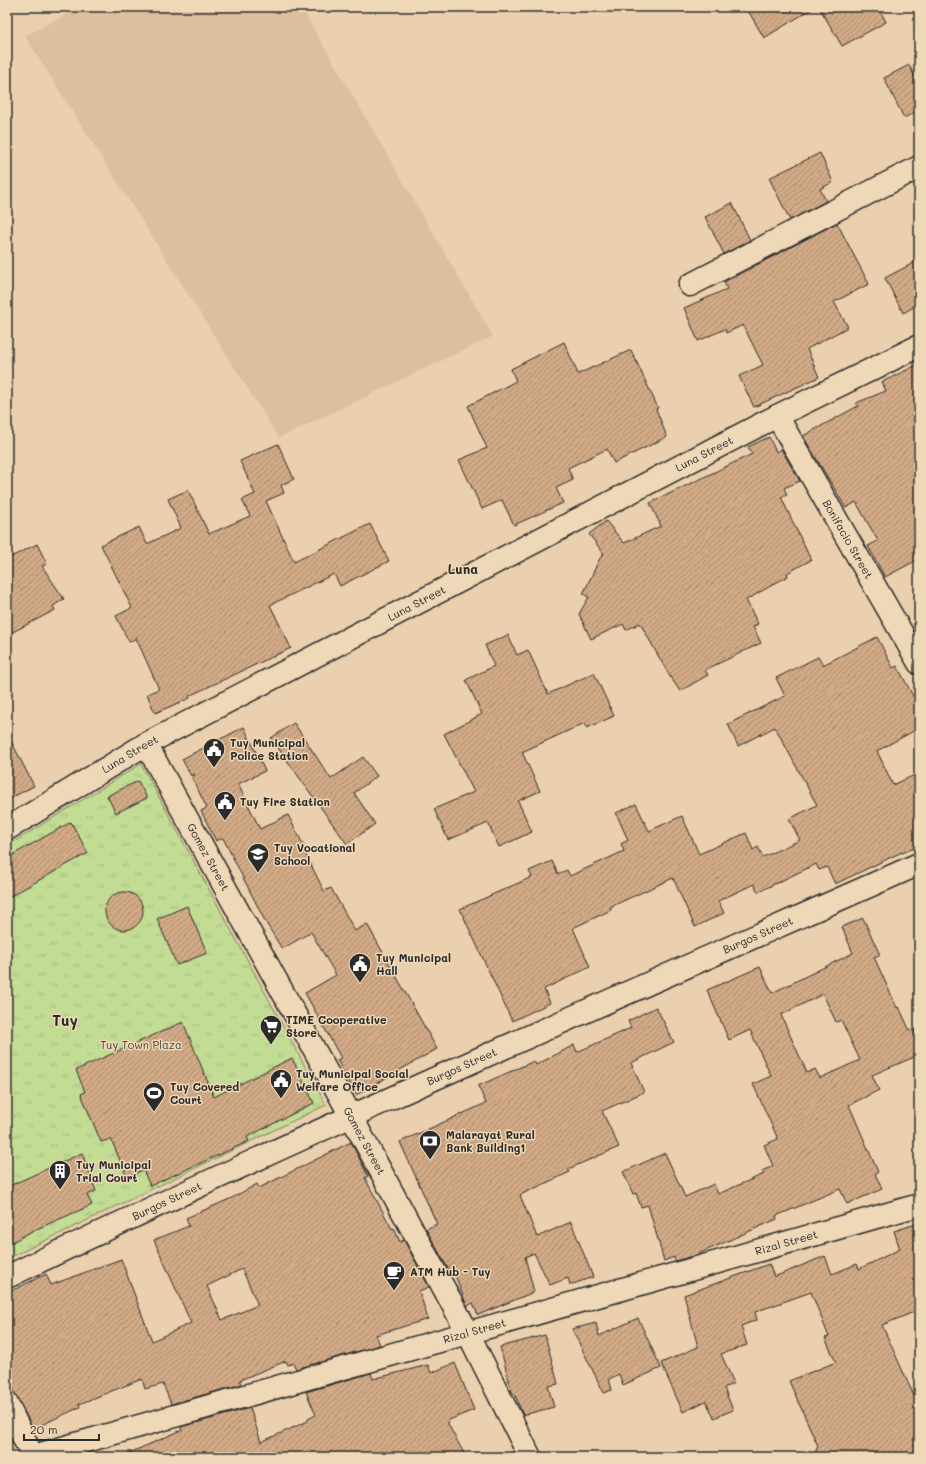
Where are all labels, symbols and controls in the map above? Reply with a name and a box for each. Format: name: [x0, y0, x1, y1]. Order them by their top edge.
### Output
street label: Luna Street: [672, 432, 736, 475]
street label: Bonifacio Street: [820, 497, 877, 581]
district label: Luna: [448, 560, 478, 577]
street label: Luna Street: [385, 582, 448, 624]
street label: Luna Street: [99, 731, 161, 776]
place label: Tuy Municipal Police Station: [230, 735, 308, 763]
public building icon: Tuy Municipal Police Station: [201, 736, 227, 769]
public building icon: Tuy Fire Station: [212, 789, 238, 822]
place label: Tuy Fire Station: [240, 794, 330, 809]
street label: Gomez Street: [184, 820, 233, 893]
place label: Tuy Vocational School: [274, 840, 355, 868]
school or university icon: Tuy Vocational School: [245, 841, 271, 874]
street label: Burgos Street: [720, 913, 795, 957]
place label: Tuy Municipal Hall: [376, 950, 451, 978]
public building icon: Tuy Municipal Hall: [347, 951, 373, 984]
district label: Tuy: [52, 1010, 78, 1030]
place label: TIME Cooperative Store: [286, 1012, 387, 1040]
supermarket icon: TIME Cooperative Store: [258, 1013, 284, 1046]
park label: Tuy Town Plaza: [100, 1037, 182, 1052]
street label: Burgos Street: [424, 1044, 499, 1088]
place label: Tuy Municipal Social Welfare Office: [296, 1066, 408, 1094]
public building icon: Tuy Municipal Social Welfare Office: [268, 1067, 294, 1100]
place label: Tuy Covered Court: [170, 1079, 239, 1107]
sports icon: Tuy Covered Court: [141, 1080, 167, 1113]
street label: Gomez Street: [340, 1104, 389, 1177]
place label: Malarayat Rural Bank Building1: [446, 1127, 535, 1155]
bank icon: Malarayat Rural Bank Building1: [417, 1128, 443, 1161]
place label: Tuy Municipal Trial Court: [76, 1157, 151, 1185]
building icon: Tuy Municipal Trial Court: [47, 1158, 73, 1191]
street label: Burgos Street: [129, 1178, 204, 1223]
street label: Rizal Street: [753, 1226, 819, 1258]
cafe icon: ATM Hub - Tuy: [381, 1259, 407, 1292]
place label: ATM Hub - Tuy: [410, 1264, 491, 1279]
street label: Rizal Street: [441, 1314, 508, 1347]
scale bar: [24, 1416, 99, 1442]
text: 20 m: [30, 1421, 58, 1437]

